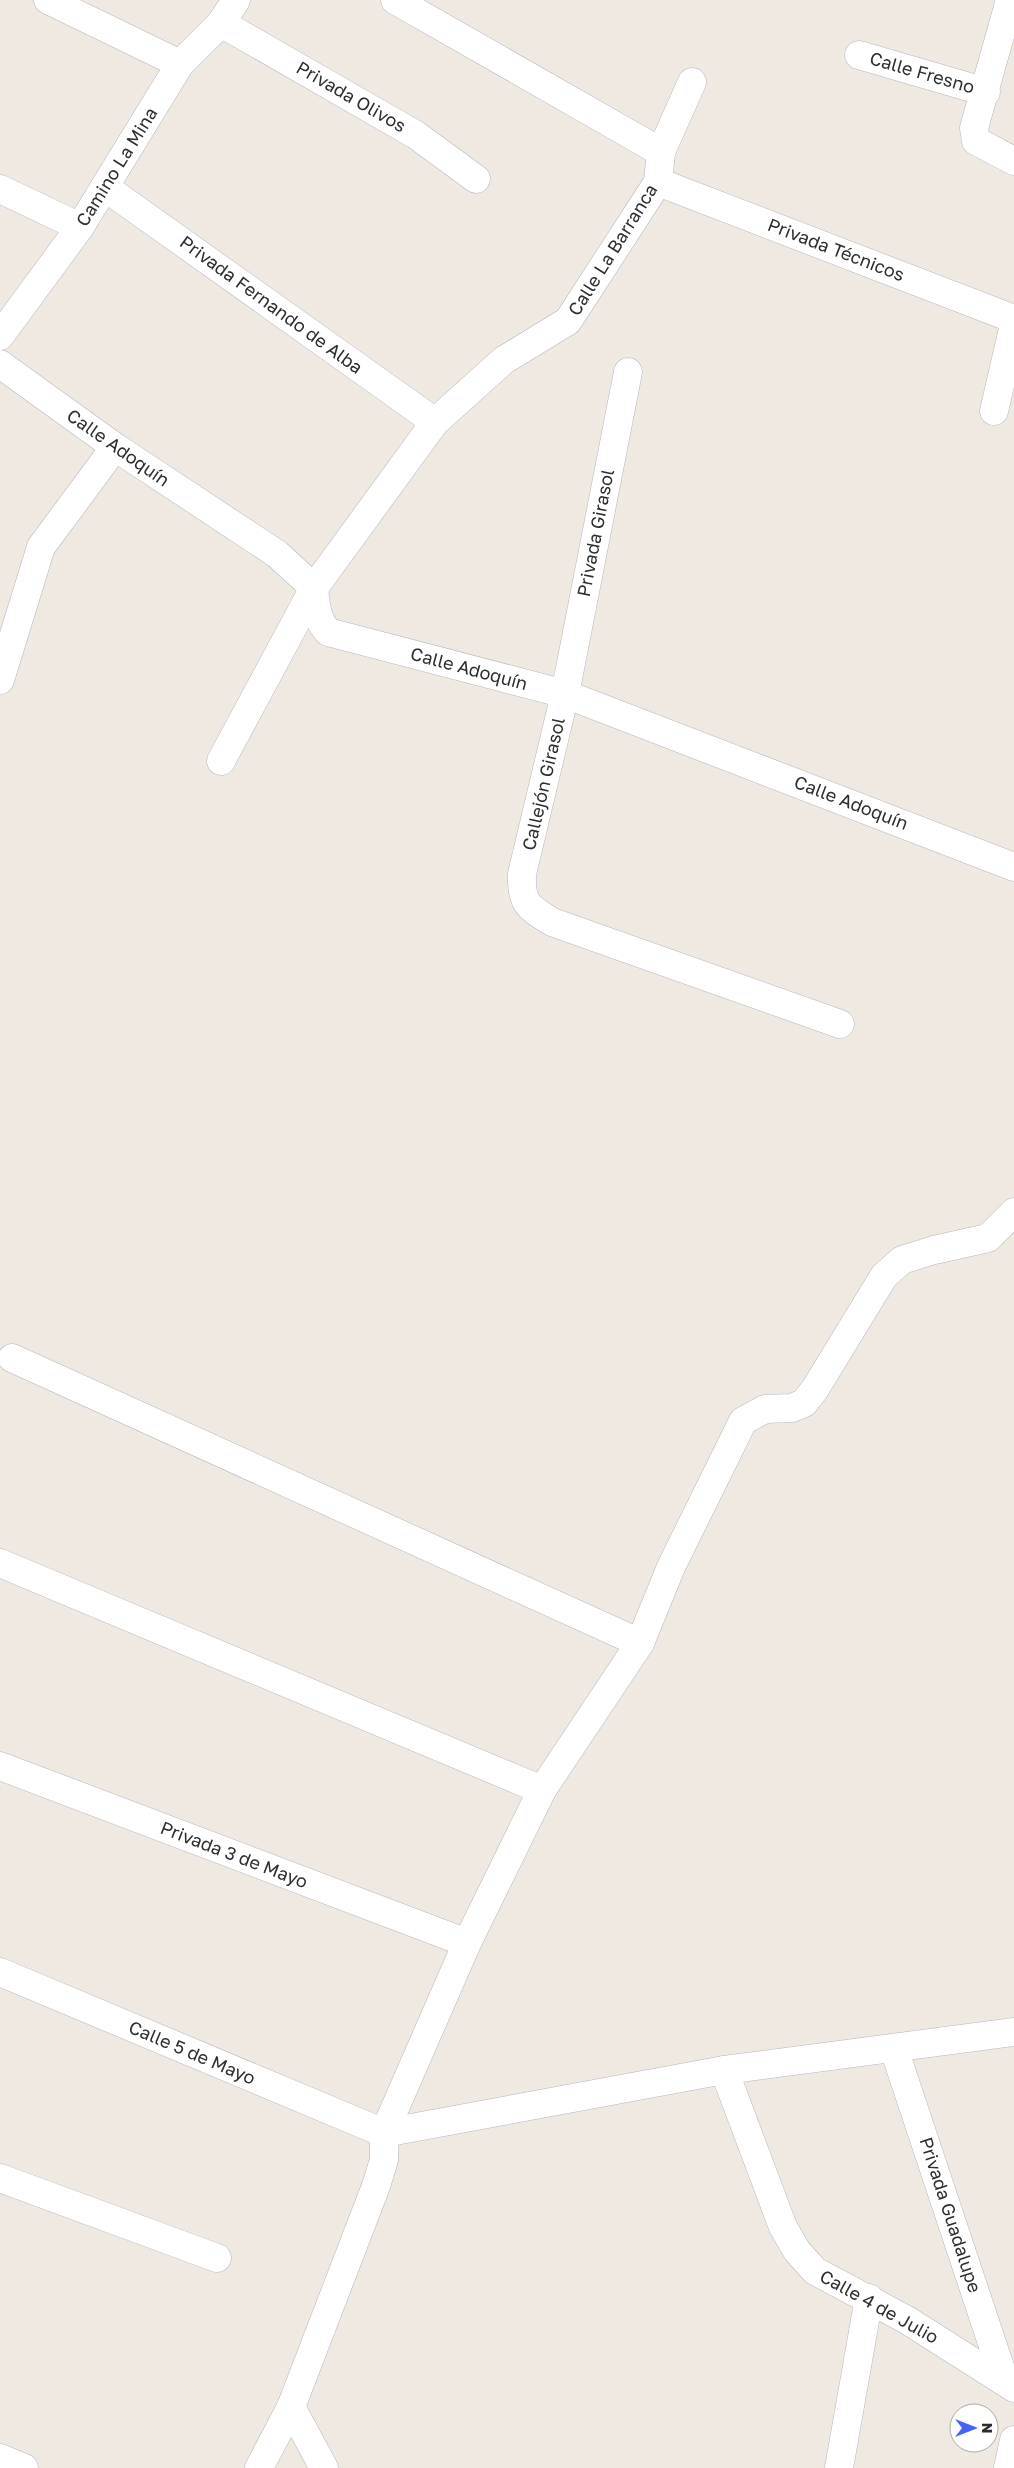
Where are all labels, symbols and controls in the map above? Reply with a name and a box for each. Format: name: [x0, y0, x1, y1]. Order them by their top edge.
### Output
street label: Calle Fresno: [867, 47, 977, 98]
street label: Privada Olivos: [293, 56, 410, 136]
street label: Camino La Mina: [71, 103, 162, 230]
street label: Calle La Barranca: [563, 180, 662, 319]
street label: Privada Técnicos: [765, 213, 908, 285]
street label: Privada Fernando de Alba: [176, 230, 367, 378]
street label: Calle Adoquín: [63, 404, 174, 491]
street label: Privada Girasol: [572, 467, 618, 599]
street label: Calle Adoquín: [408, 642, 530, 694]
street label: Callejón Girasol: [517, 715, 569, 853]
street label: Calle Adoquín: [791, 770, 911, 834]
street label: Privada 3 de Mayo: [158, 1816, 311, 1892]
street label: Calle 5 de Mayo: [126, 2015, 259, 2089]
street label: Privada Guadalupe: [915, 2134, 986, 2295]
street label: Calle 4 de Julio: [816, 2264, 943, 2348]
north arrow: [949, 2403, 999, 2453]
text: N: [979, 2423, 996, 2433]

